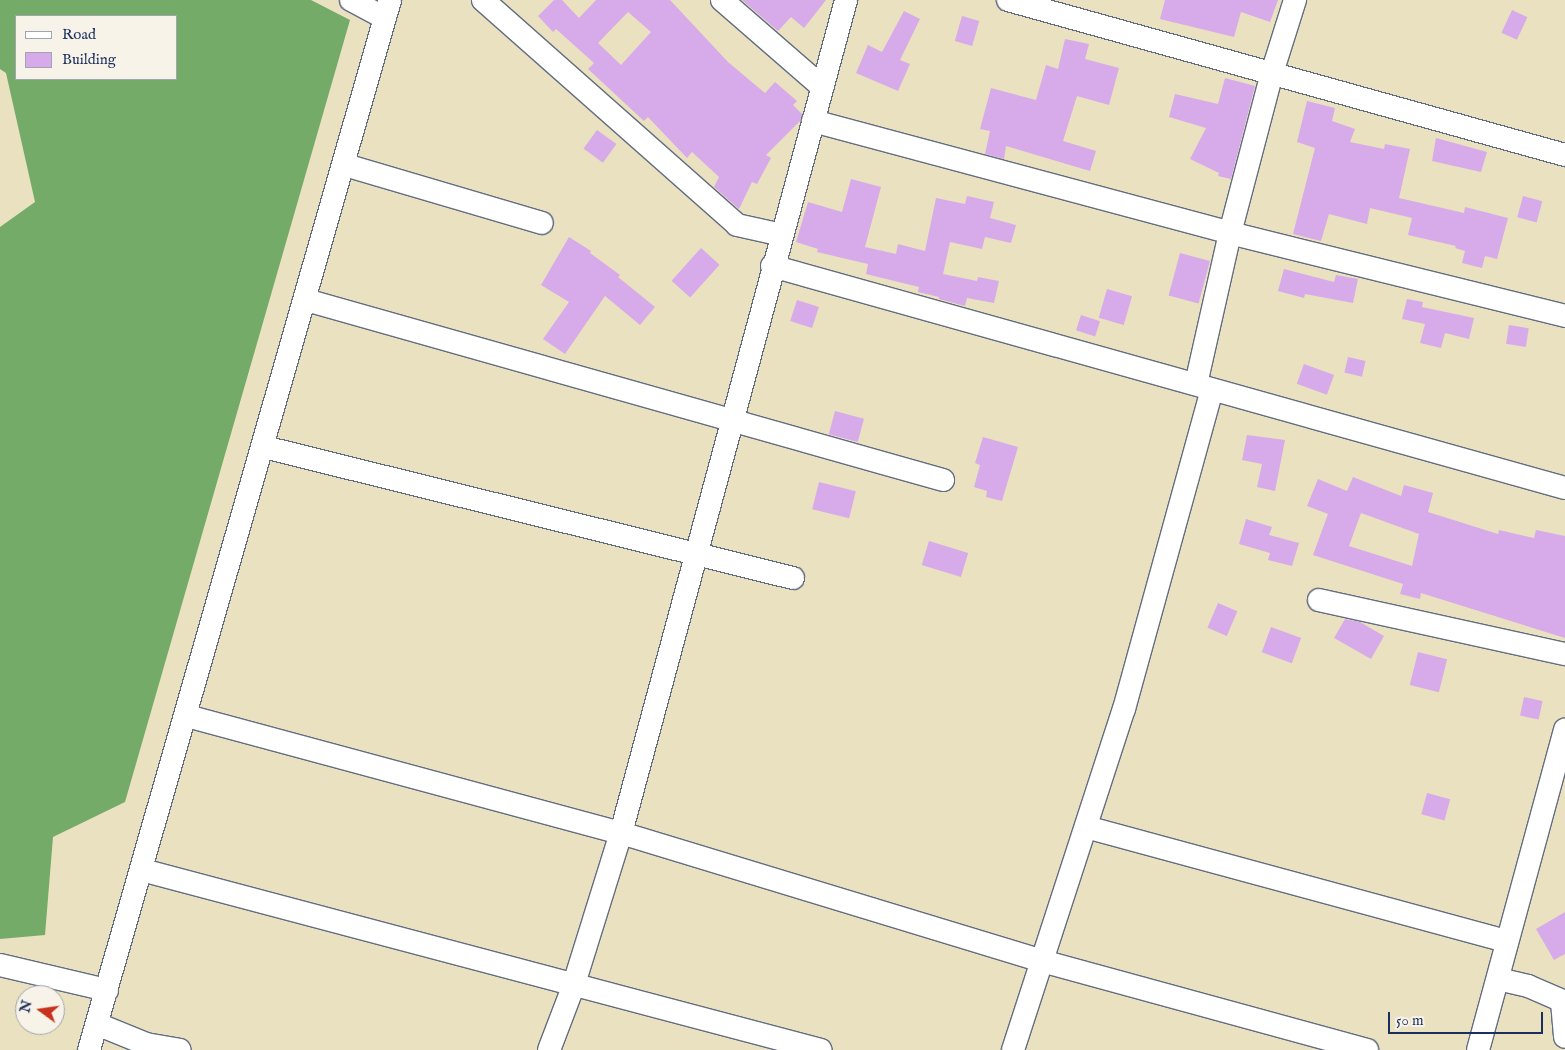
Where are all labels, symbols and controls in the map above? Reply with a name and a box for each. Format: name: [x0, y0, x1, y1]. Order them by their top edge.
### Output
legend: [15, 15, 178, 80]
text: Road: [62, 25, 96, 44]
text: Building: [62, 50, 116, 69]
north arrow: [15, 985, 65, 1035]
text: N: [16, 999, 37, 1015]
scale bar: [1390, 1002, 1545, 1034]
text: 50 m: [1396, 1011, 1424, 1030]

